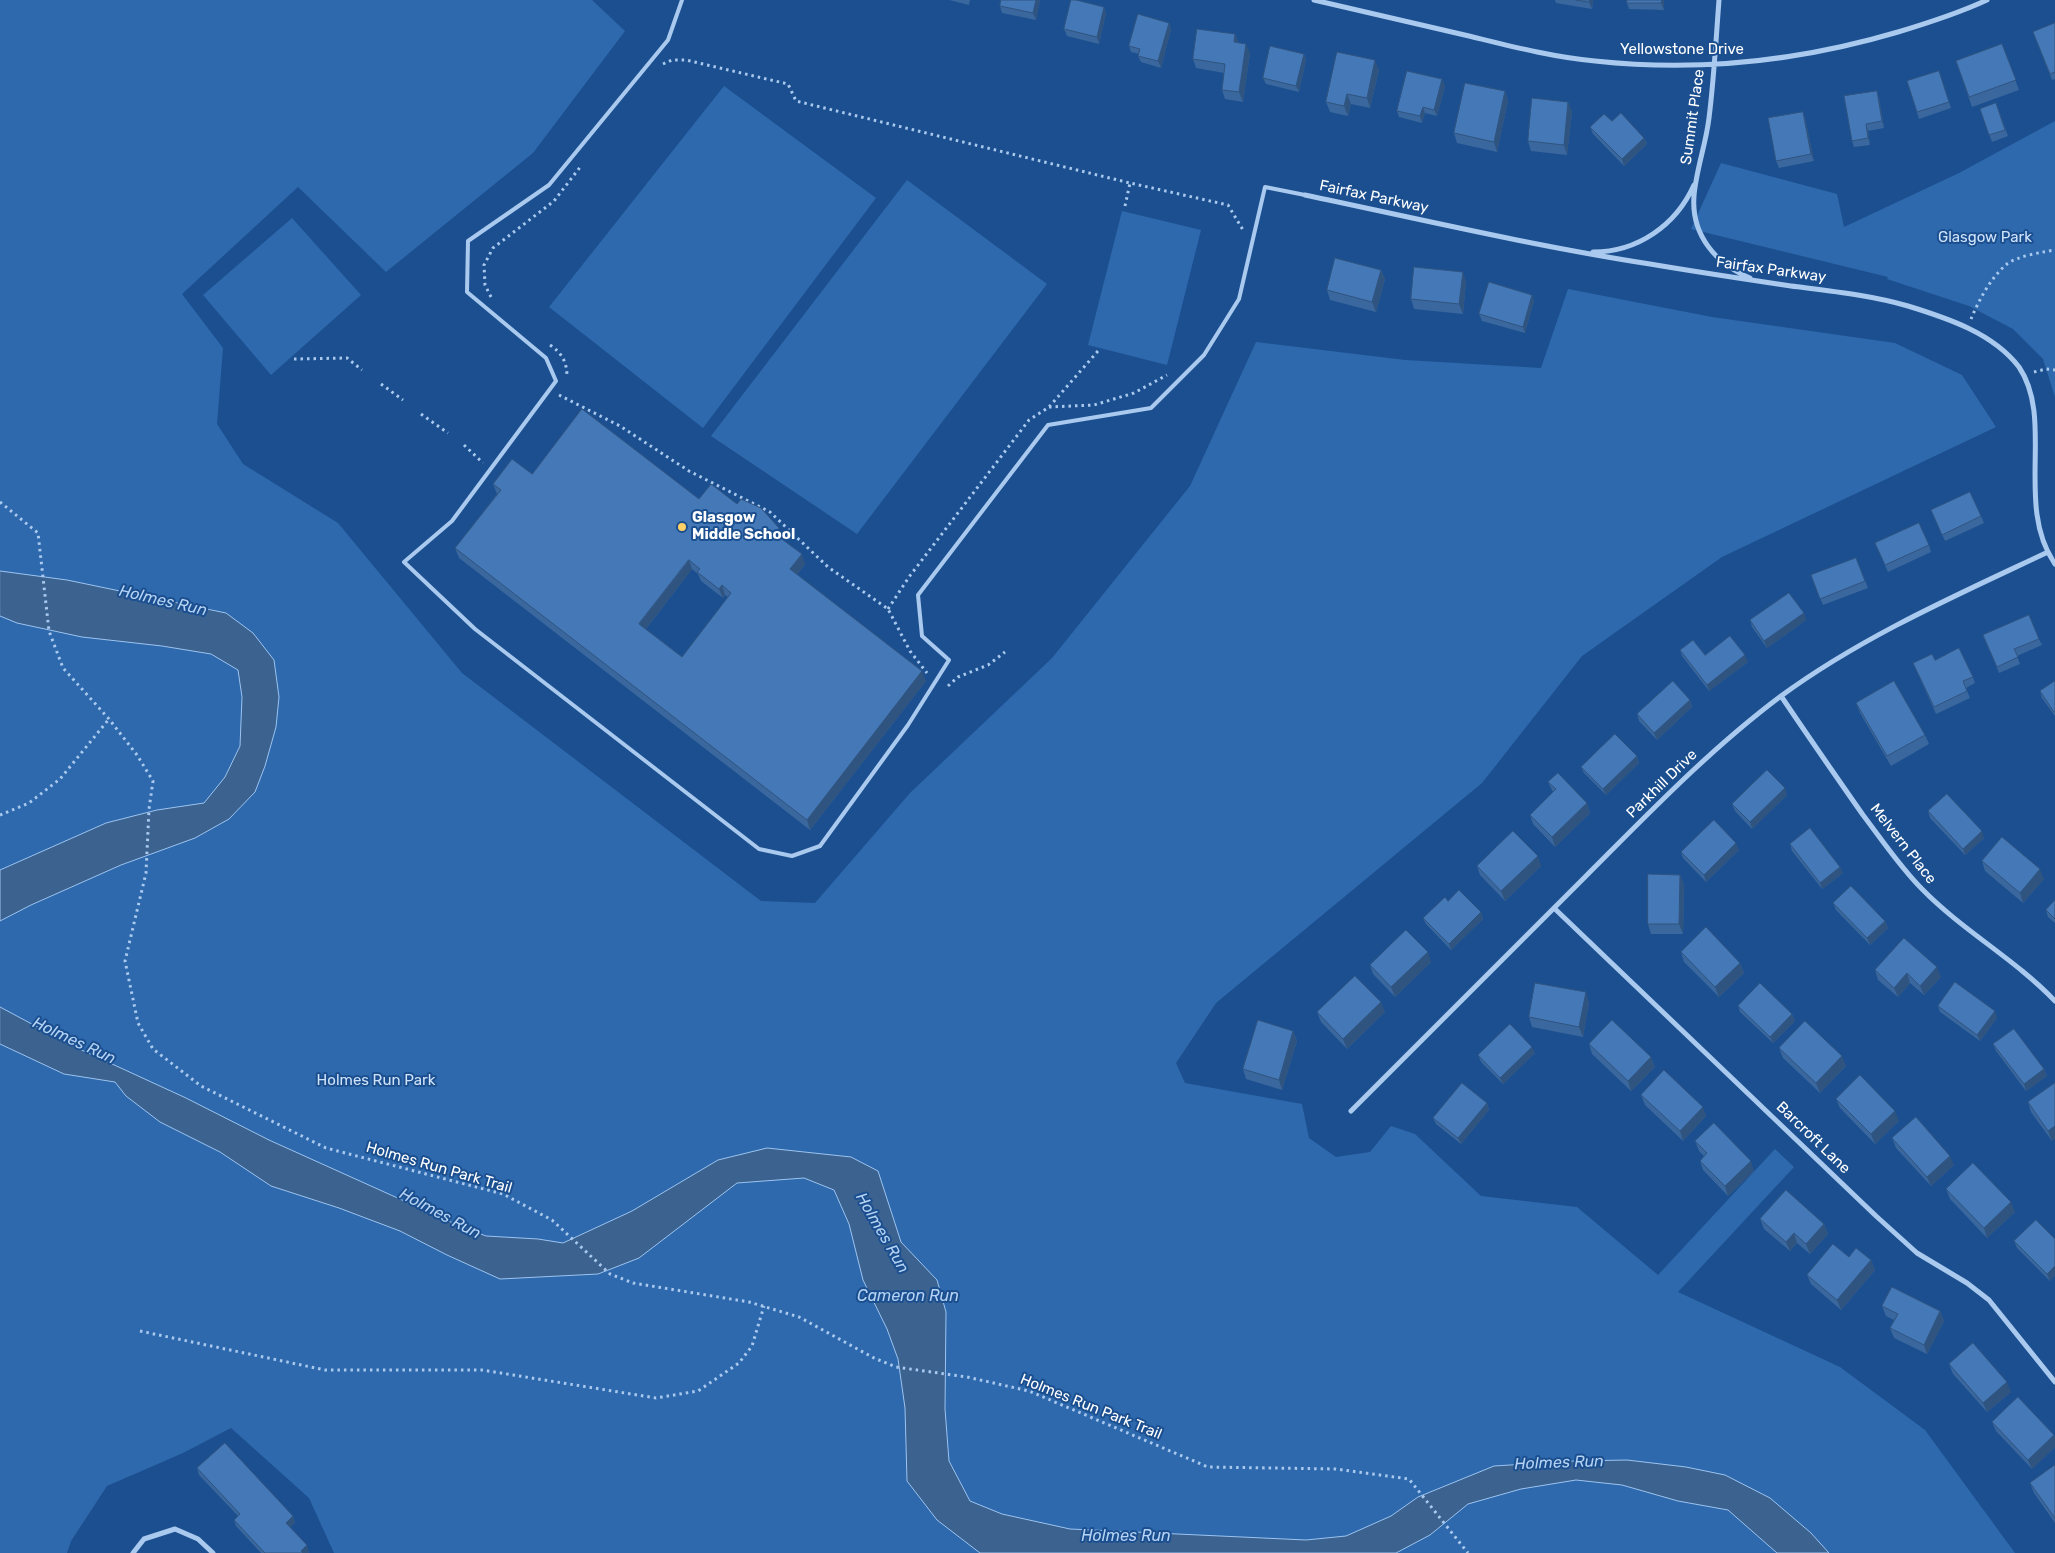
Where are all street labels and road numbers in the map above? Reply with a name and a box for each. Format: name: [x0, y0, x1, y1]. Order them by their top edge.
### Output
street label: Yellowstone Drive: [1620, 41, 1744, 59]
street label: Summit Place: [1677, 68, 1709, 166]
street label: Fairfax Parkway: [1318, 177, 1430, 217]
street label: Fairfax Parkway: [1715, 253, 1827, 287]
street label: Parkhill Drive: [1623, 746, 1701, 822]
street label: Melvern Place: [1866, 800, 1940, 888]
street label: Barcroft Lane: [1772, 1098, 1854, 1178]
street label: Holmes Run Park Trail: [364, 1139, 514, 1197]
street label: Holmes Run Park Trail: [1018, 1370, 1164, 1444]

